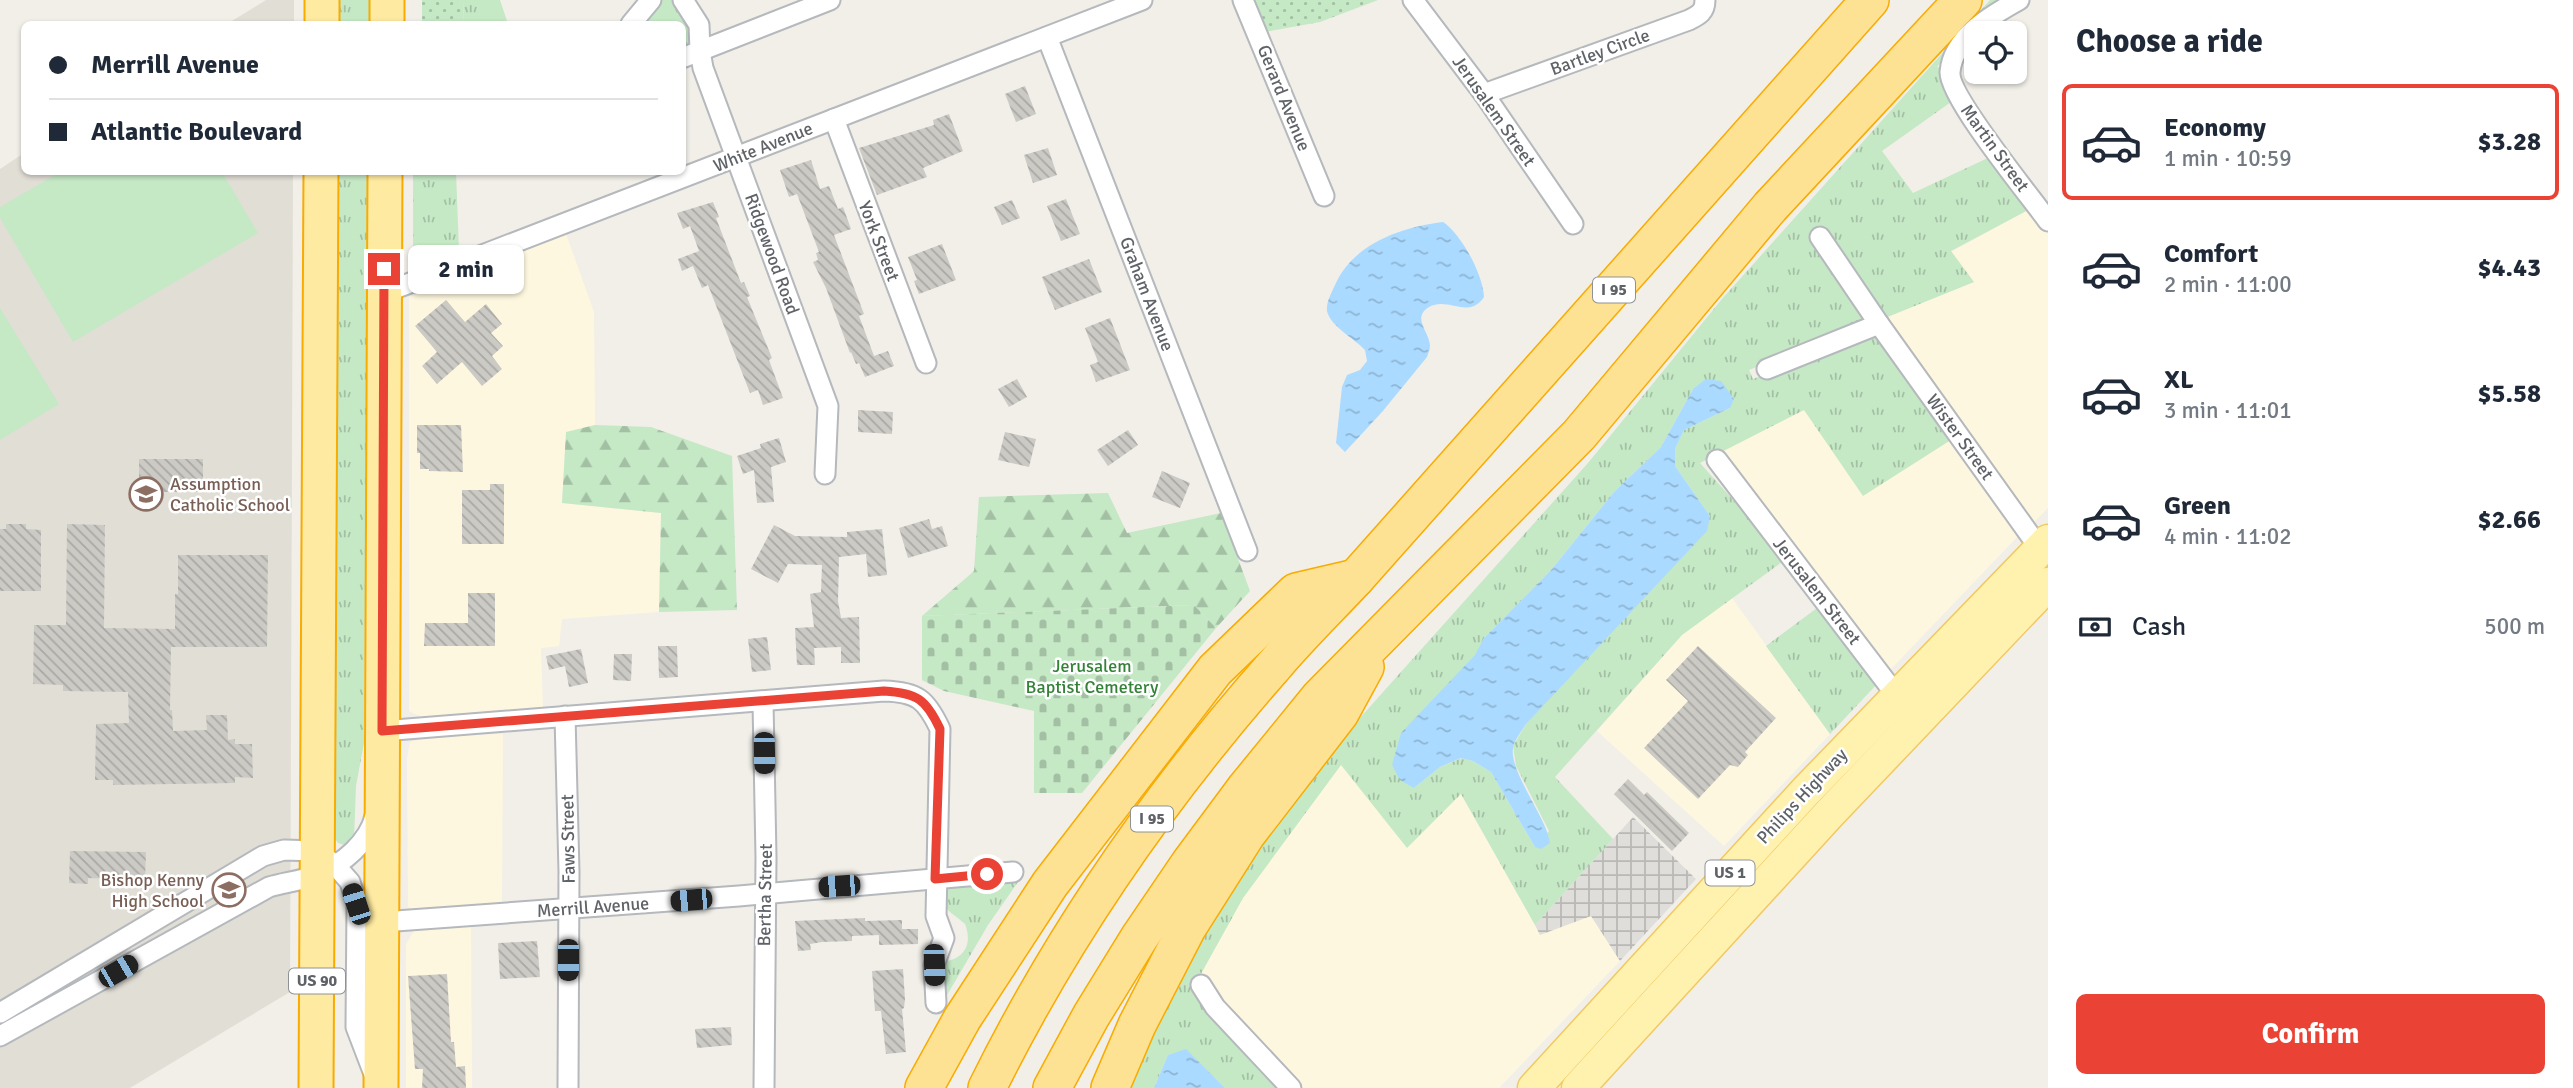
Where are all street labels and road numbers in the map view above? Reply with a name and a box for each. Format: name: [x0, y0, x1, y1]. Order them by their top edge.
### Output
street label: Bartley Circle: [1547, 24, 1653, 80]
street label: Gerard Avenue: [1253, 42, 1315, 154]
street label: Jerusalem Street: [1448, 51, 1540, 171]
street label: Martin Street: [1956, 100, 2034, 196]
street label: White Avenue: [710, 117, 816, 177]
street label: Ridgewood Road: [740, 191, 804, 317]
street label: York Street: [854, 198, 904, 284]
street label: Graham Avenue: [1115, 234, 1179, 354]
road number: I 95: [1593, 278, 1635, 302]
street label: Wister Street: [1922, 390, 1998, 484]
street label: Jerusalem Street: [1768, 533, 1866, 649]
street label: Philips Highway: [1752, 743, 1852, 848]
street label: Faws Street: [556, 794, 580, 884]
road number: I 95: [1131, 806, 1173, 832]
street label: Bertha Street: [753, 843, 777, 947]
road number: US 1: [1706, 860, 1754, 886]
street label: Merrill Avenue: [536, 892, 650, 922]
road number: US 90: [289, 968, 345, 993]

